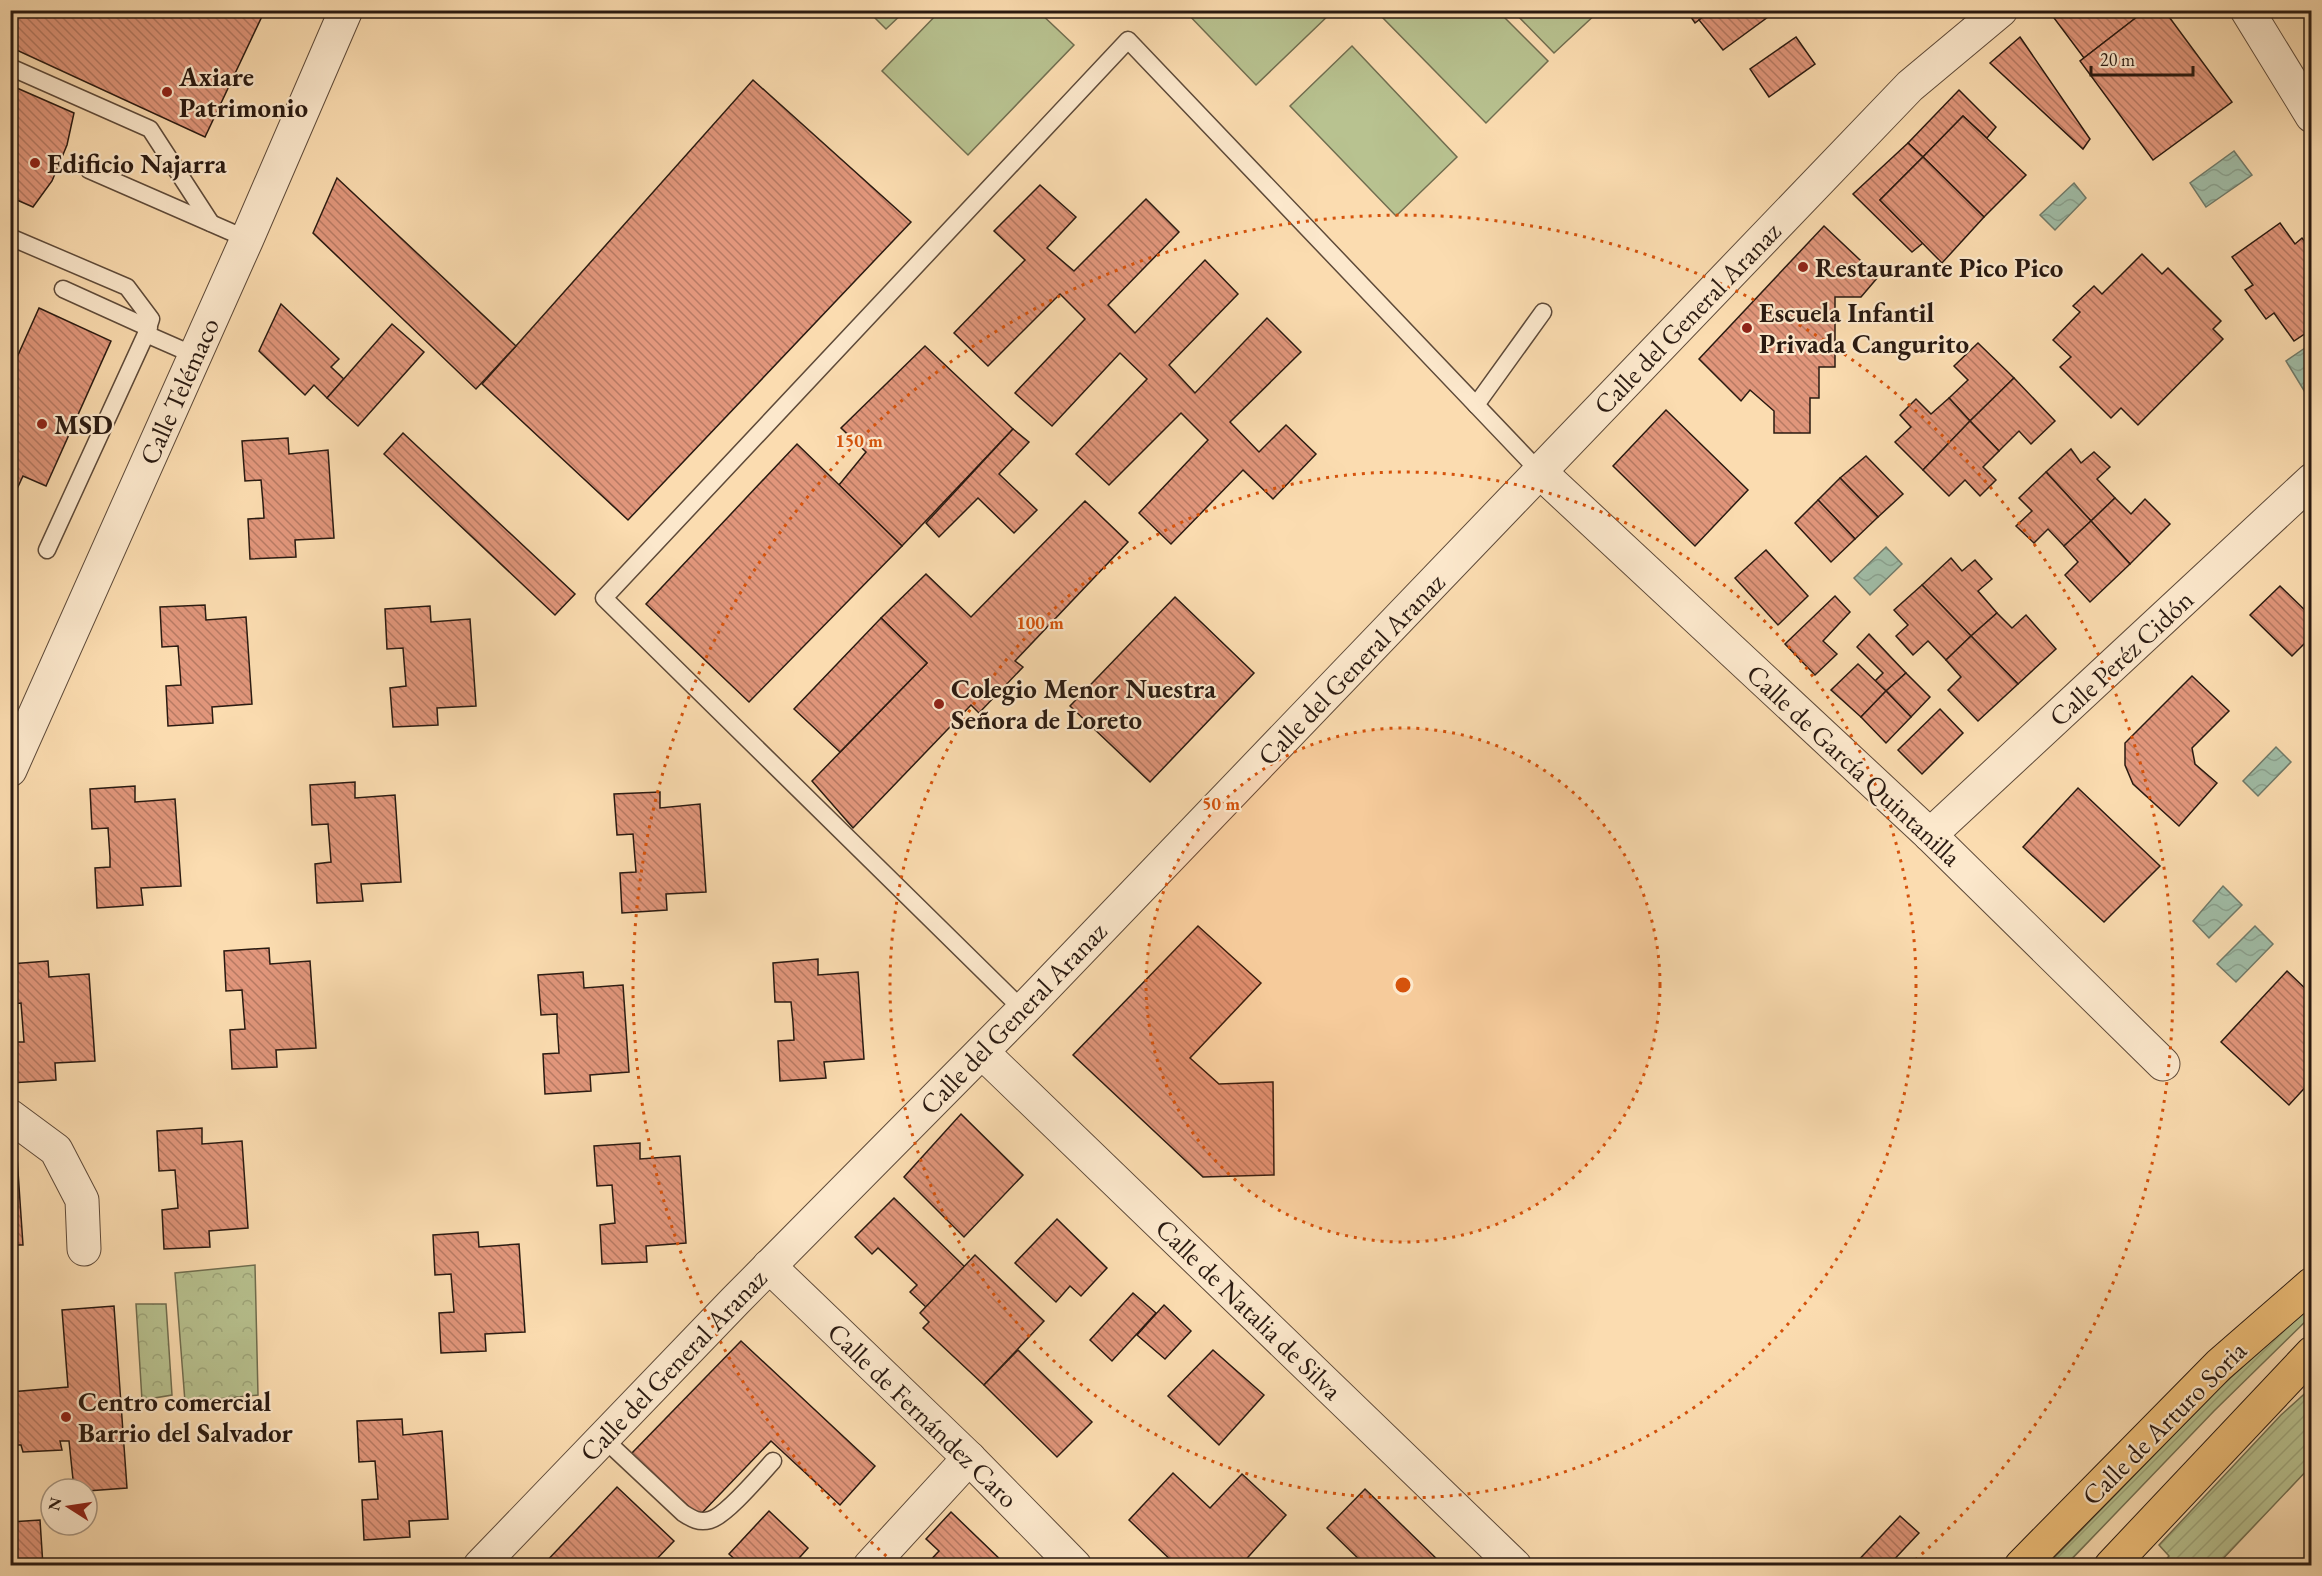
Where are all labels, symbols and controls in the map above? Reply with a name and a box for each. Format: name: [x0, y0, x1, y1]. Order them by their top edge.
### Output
scale bar: [2091, 39, 2193, 77]
text: 20 m: [2100, 48, 2135, 71]
place label: Axiare Patrimonio: [178, 59, 308, 125]
marker: Axiare Patrimonio: [160, 85, 174, 99]
place label: Edificio Najarra: [47, 146, 227, 181]
marker: Edificio Najarra: [28, 156, 42, 170]
street label: Calle del General Aranaz: [1586, 214, 1789, 422]
place label: Restaurante Pico Pico: [1815, 250, 2063, 285]
marker: Restaurante Pico Pico: [1796, 260, 1810, 274]
place label: Escuela Infantil Privada Cangurito: [1759, 295, 1969, 361]
street label: Calle Telémaco: [131, 312, 227, 470]
marker: Escuela Infantil Privada Cangurito: [1740, 321, 1754, 335]
place label: MSD: [54, 407, 113, 442]
marker: MSD: [35, 417, 49, 431]
text: 150 m: [835, 429, 883, 452]
street label: Calle del General Aranaz: [1250, 565, 1453, 773]
street label: Calle Peréz Cidón: [2041, 582, 2201, 734]
text: 100 m: [1016, 611, 1064, 634]
street label: Calle de García Quintanilla: [1739, 656, 1969, 874]
place label: Colegio Menor Nuestra Señora de Loreto: [951, 671, 1216, 737]
marker: Colegio Menor Nuestra Señora de Loreto: [932, 697, 946, 711]
text: 50 m: [1202, 792, 1240, 815]
street label: Calle del General Aranaz: [912, 914, 1115, 1122]
centre of rings: [1393, 975, 1413, 995]
street label: Calle de Natalia de Silva: [1148, 1211, 1350, 1407]
street label: Calle del General Aranaz: [572, 1261, 775, 1469]
street label: Calle de Fernández Caro: [820, 1315, 1026, 1515]
street label: Calle de Arturo Soria: [2074, 1333, 2254, 1513]
place label: Centro comercial Barrio del Salvador: [78, 1384, 294, 1450]
marker: Centro comercial Barrio del Salvador: [59, 1410, 73, 1424]
north arrow: [39, 1477, 99, 1537]
text: N: [43, 1495, 66, 1513]

